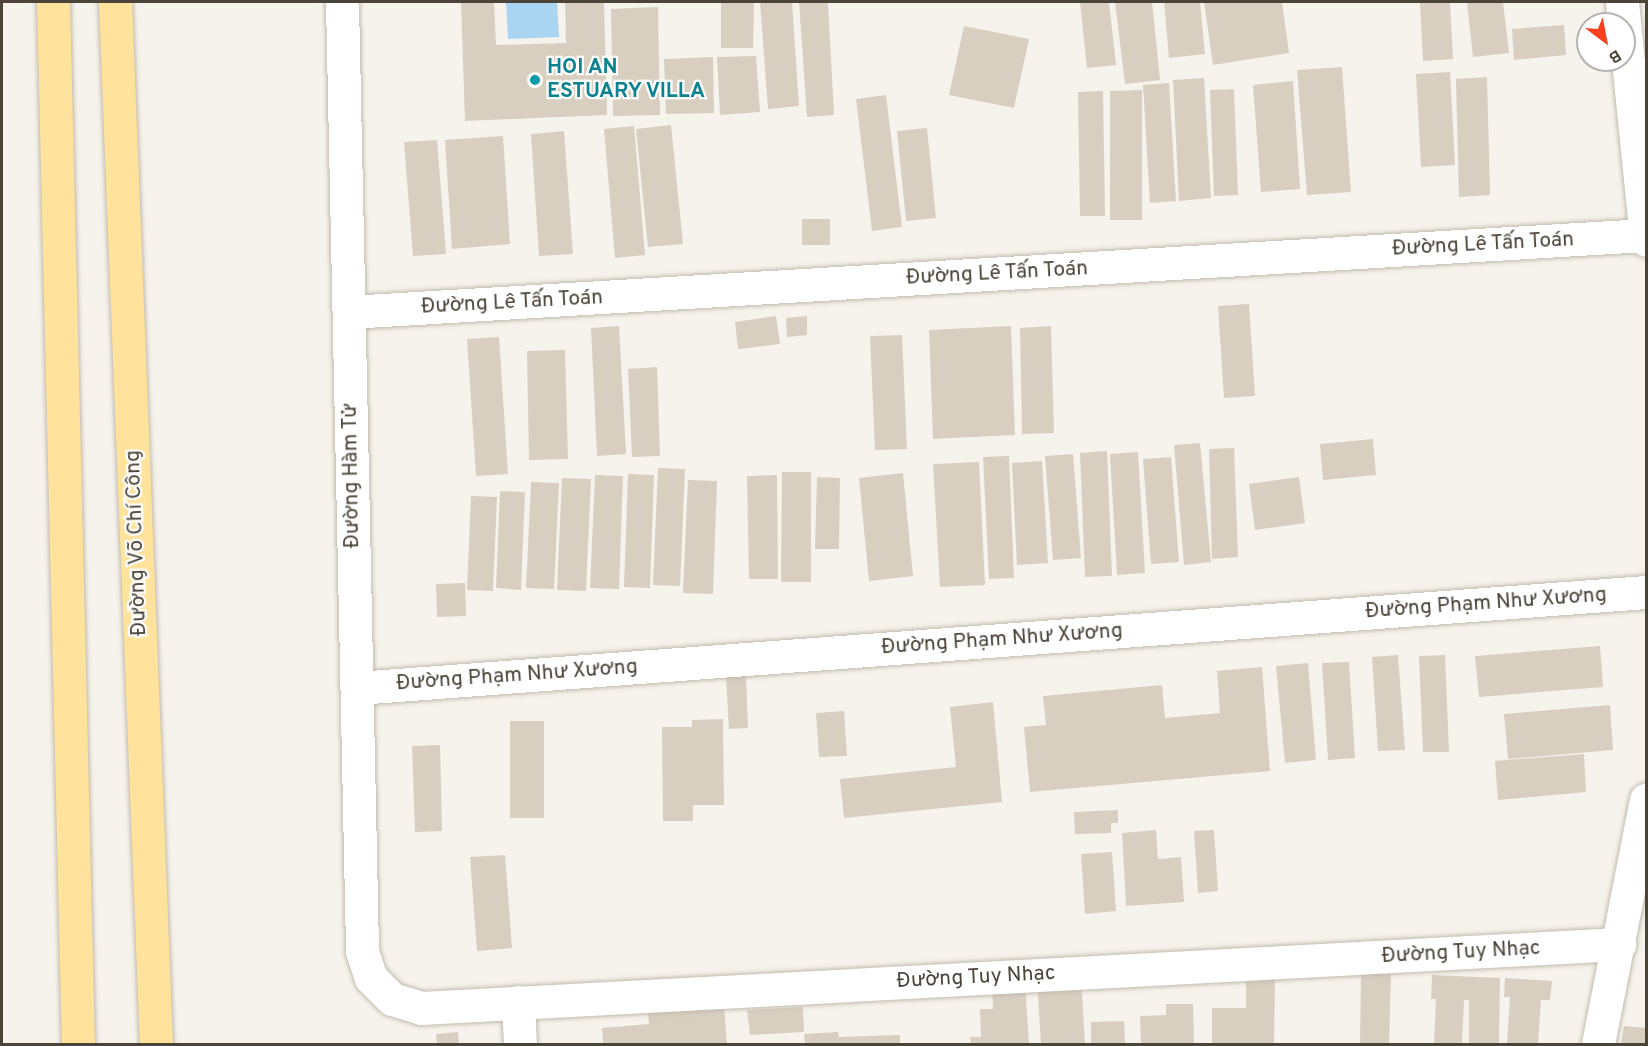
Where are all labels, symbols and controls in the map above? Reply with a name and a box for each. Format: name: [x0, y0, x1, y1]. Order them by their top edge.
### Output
north arrow: [1576, 12, 1636, 72]
text: B: [1605, 44, 1624, 67]
place label: HOI AN ESTUARY VILLA: [547, 55, 707, 105]
marker: HOI AN ESTUARY VILLA: [528, 73, 542, 87]
street label: Đường Lê Tấn Toán: [1391, 228, 1575, 262]
street label: Đường Lê Tấn Toán: [905, 257, 1089, 291]
street label: Đường Lê Tấn Toán: [420, 286, 604, 320]
street label: Đường Hàm Tử: [338, 403, 366, 549]
street label: Đường Võ Chí Công: [121, 449, 153, 637]
street label: Đường Phạm Như Xương: [1364, 583, 1608, 625]
street label: Đường Phạm Như Xương: [880, 619, 1124, 661]
street label: Đường Phạm Như Xương: [395, 655, 639, 697]
street label: Đường Tuy Nhạc: [1381, 936, 1541, 970]
street label: Đường Tuy Nhạc: [896, 961, 1056, 995]

